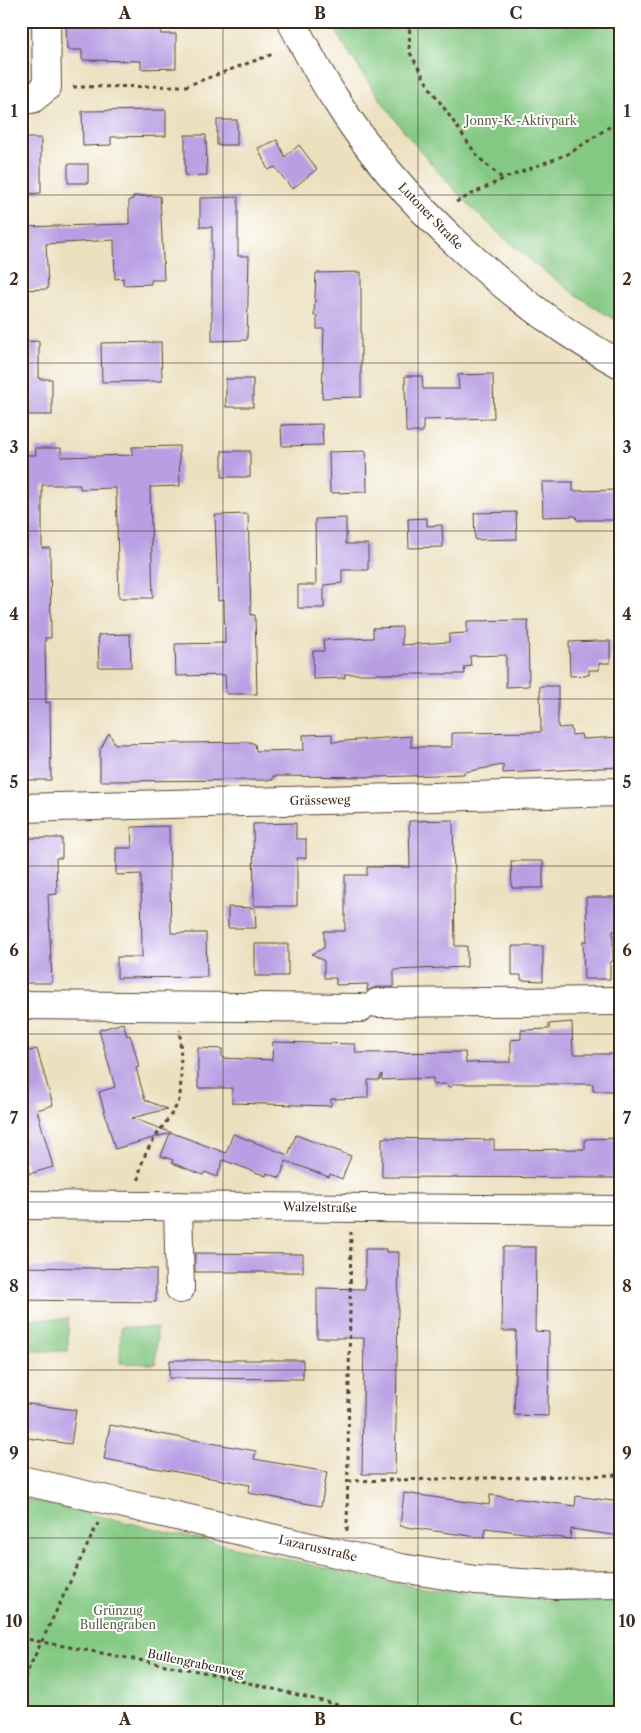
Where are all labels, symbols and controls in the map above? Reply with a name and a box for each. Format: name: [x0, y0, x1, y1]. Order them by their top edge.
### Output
text: A: [118, 3, 132, 23]
text: B: [314, 3, 326, 23]
text: C: [510, 3, 522, 23]
text: 1: [10, 101, 18, 121]
text: 1: [623, 101, 631, 121]
park label: Jonny-K.-Aktivpark: [463, 113, 578, 128]
street label: Lutoner Straße: [395, 180, 467, 253]
text: 2: [9, 269, 19, 289]
text: 2: [622, 269, 632, 289]
text: 3: [9, 437, 19, 457]
text: 3: [622, 437, 632, 457]
text: 4: [9, 604, 19, 624]
text: 4: [622, 604, 632, 624]
text: 5: [10, 772, 19, 792]
text: 5: [623, 772, 632, 792]
street label: Grässeweg: [290, 792, 351, 808]
text: 6: [9, 940, 19, 960]
text: 6: [622, 940, 632, 960]
text: 7: [10, 1108, 19, 1128]
text: 7: [623, 1108, 632, 1128]
street label: Walzelstraße: [282, 1199, 358, 1215]
text: 8: [9, 1276, 19, 1296]
text: 8: [622, 1276, 632, 1296]
text: 9: [9, 1443, 19, 1463]
text: 9: [622, 1443, 632, 1463]
street label: Lazarusstraße: [277, 1532, 359, 1564]
park label: Grünzug Bullengraben: [80, 1603, 157, 1632]
text: 10: [5, 1611, 23, 1631]
text: 10: [618, 1611, 636, 1631]
street label: Bullengrabenweg: [146, 1645, 246, 1681]
text: A: [118, 1709, 132, 1729]
text: B: [314, 1709, 326, 1729]
text: C: [510, 1709, 522, 1729]

